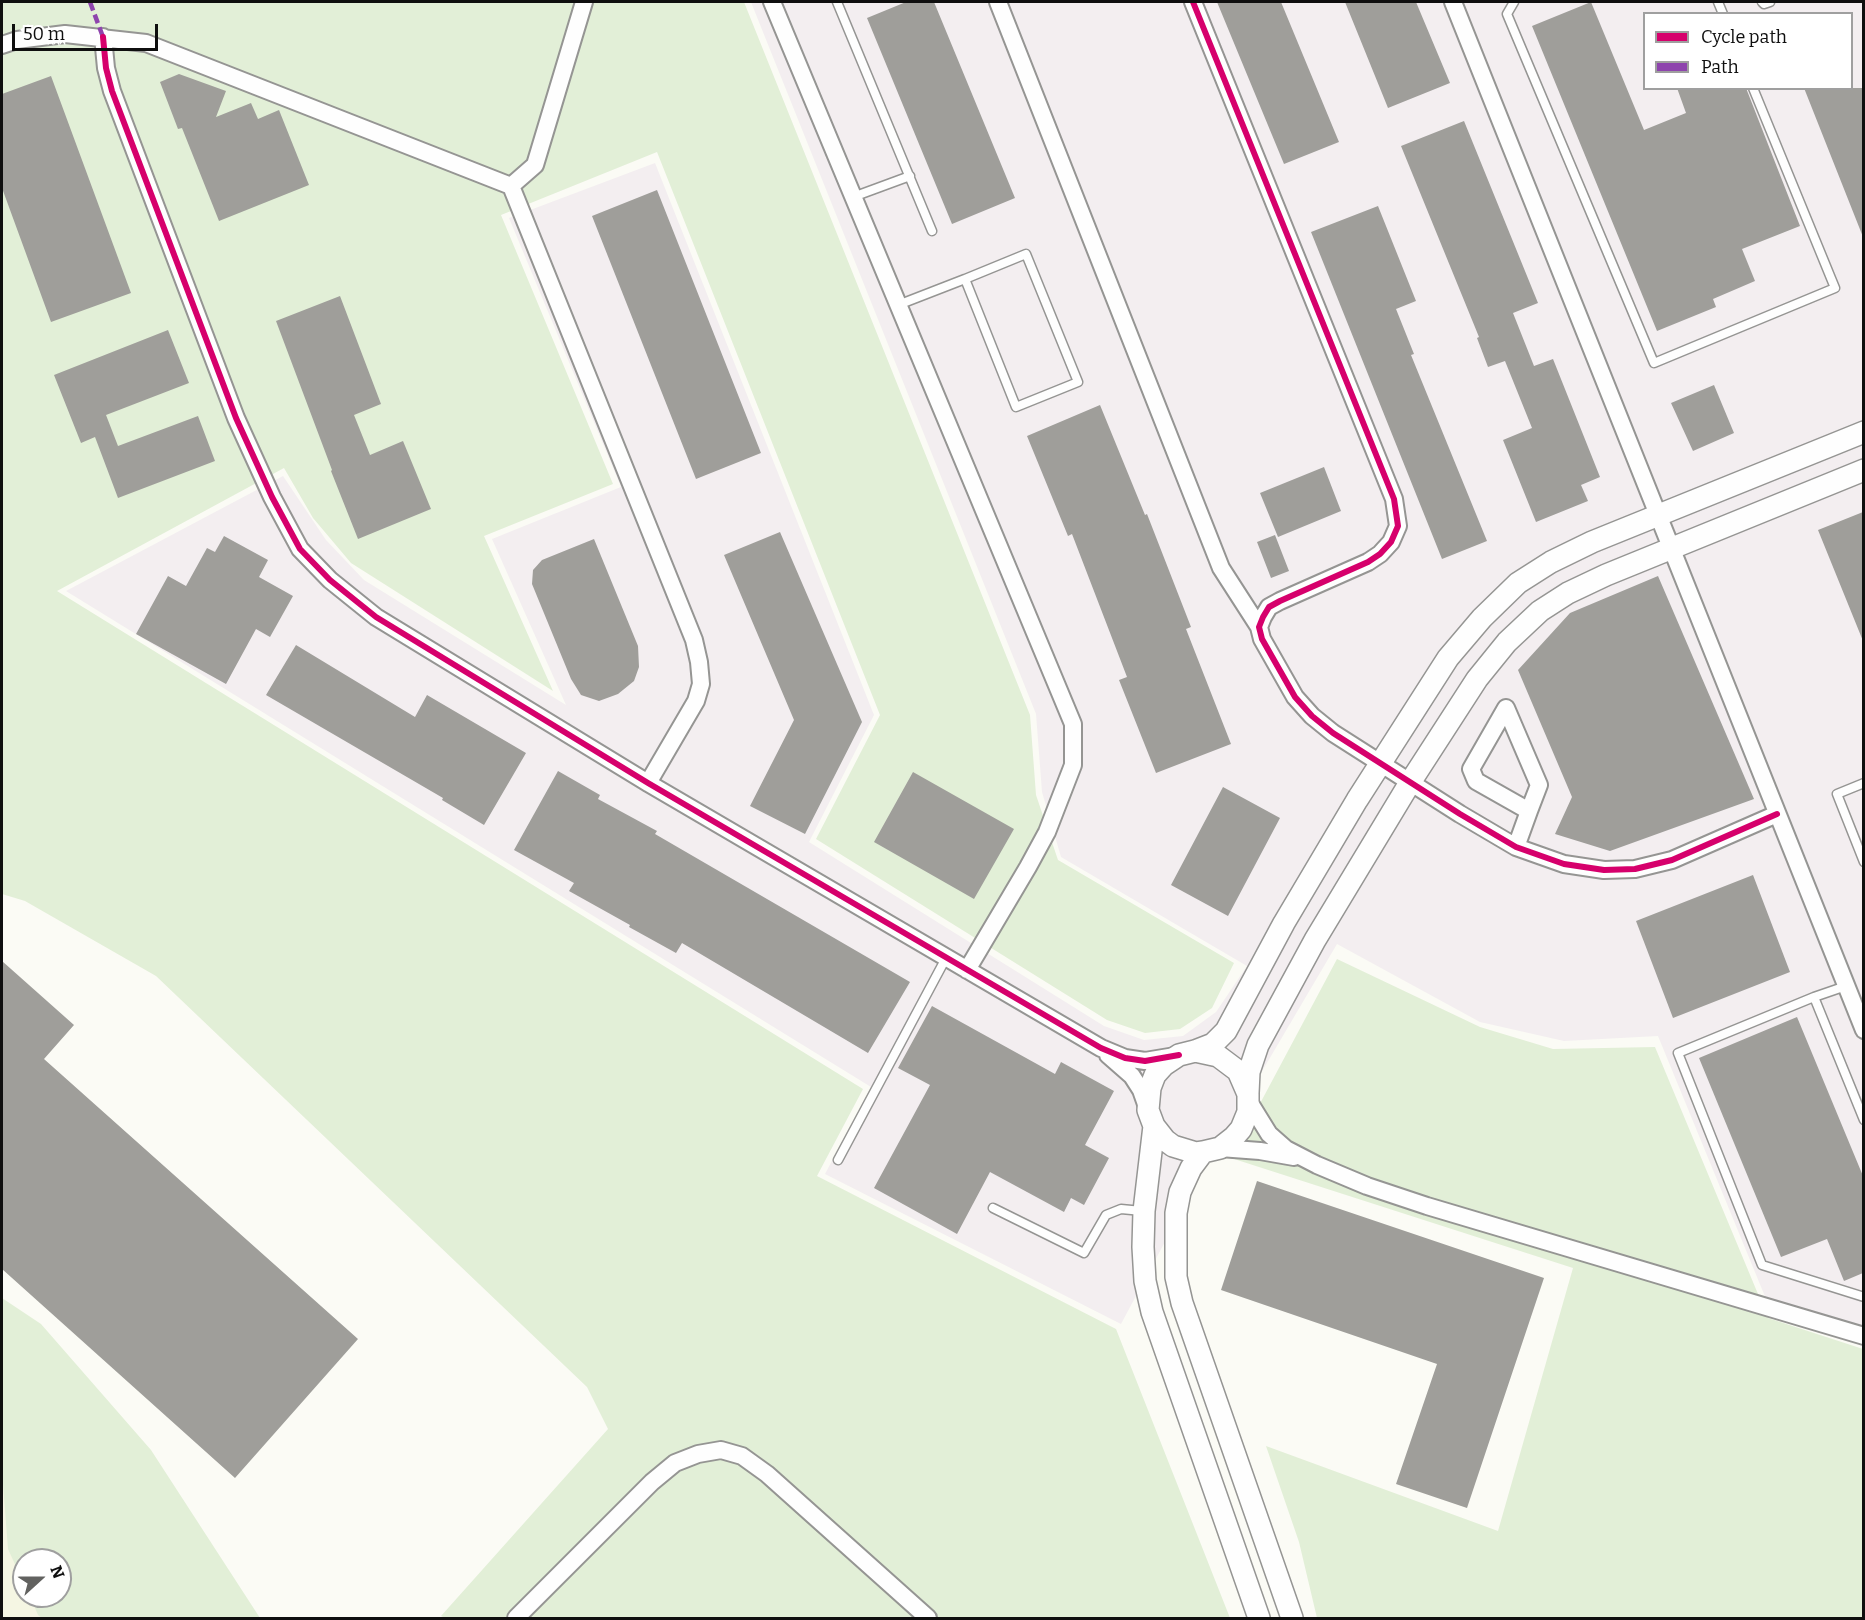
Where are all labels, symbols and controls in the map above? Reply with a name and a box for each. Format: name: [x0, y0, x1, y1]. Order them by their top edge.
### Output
scale bar: [15, 12, 160, 50]
legend: [1643, 12, 1853, 90]
text: 50 m: [23, 23, 65, 45]
text: Cycle path: [1701, 26, 1787, 48]
text: Path: [1701, 56, 1739, 78]
north arrow: [12, 1548, 72, 1608]
text: N: [46, 1563, 68, 1581]

